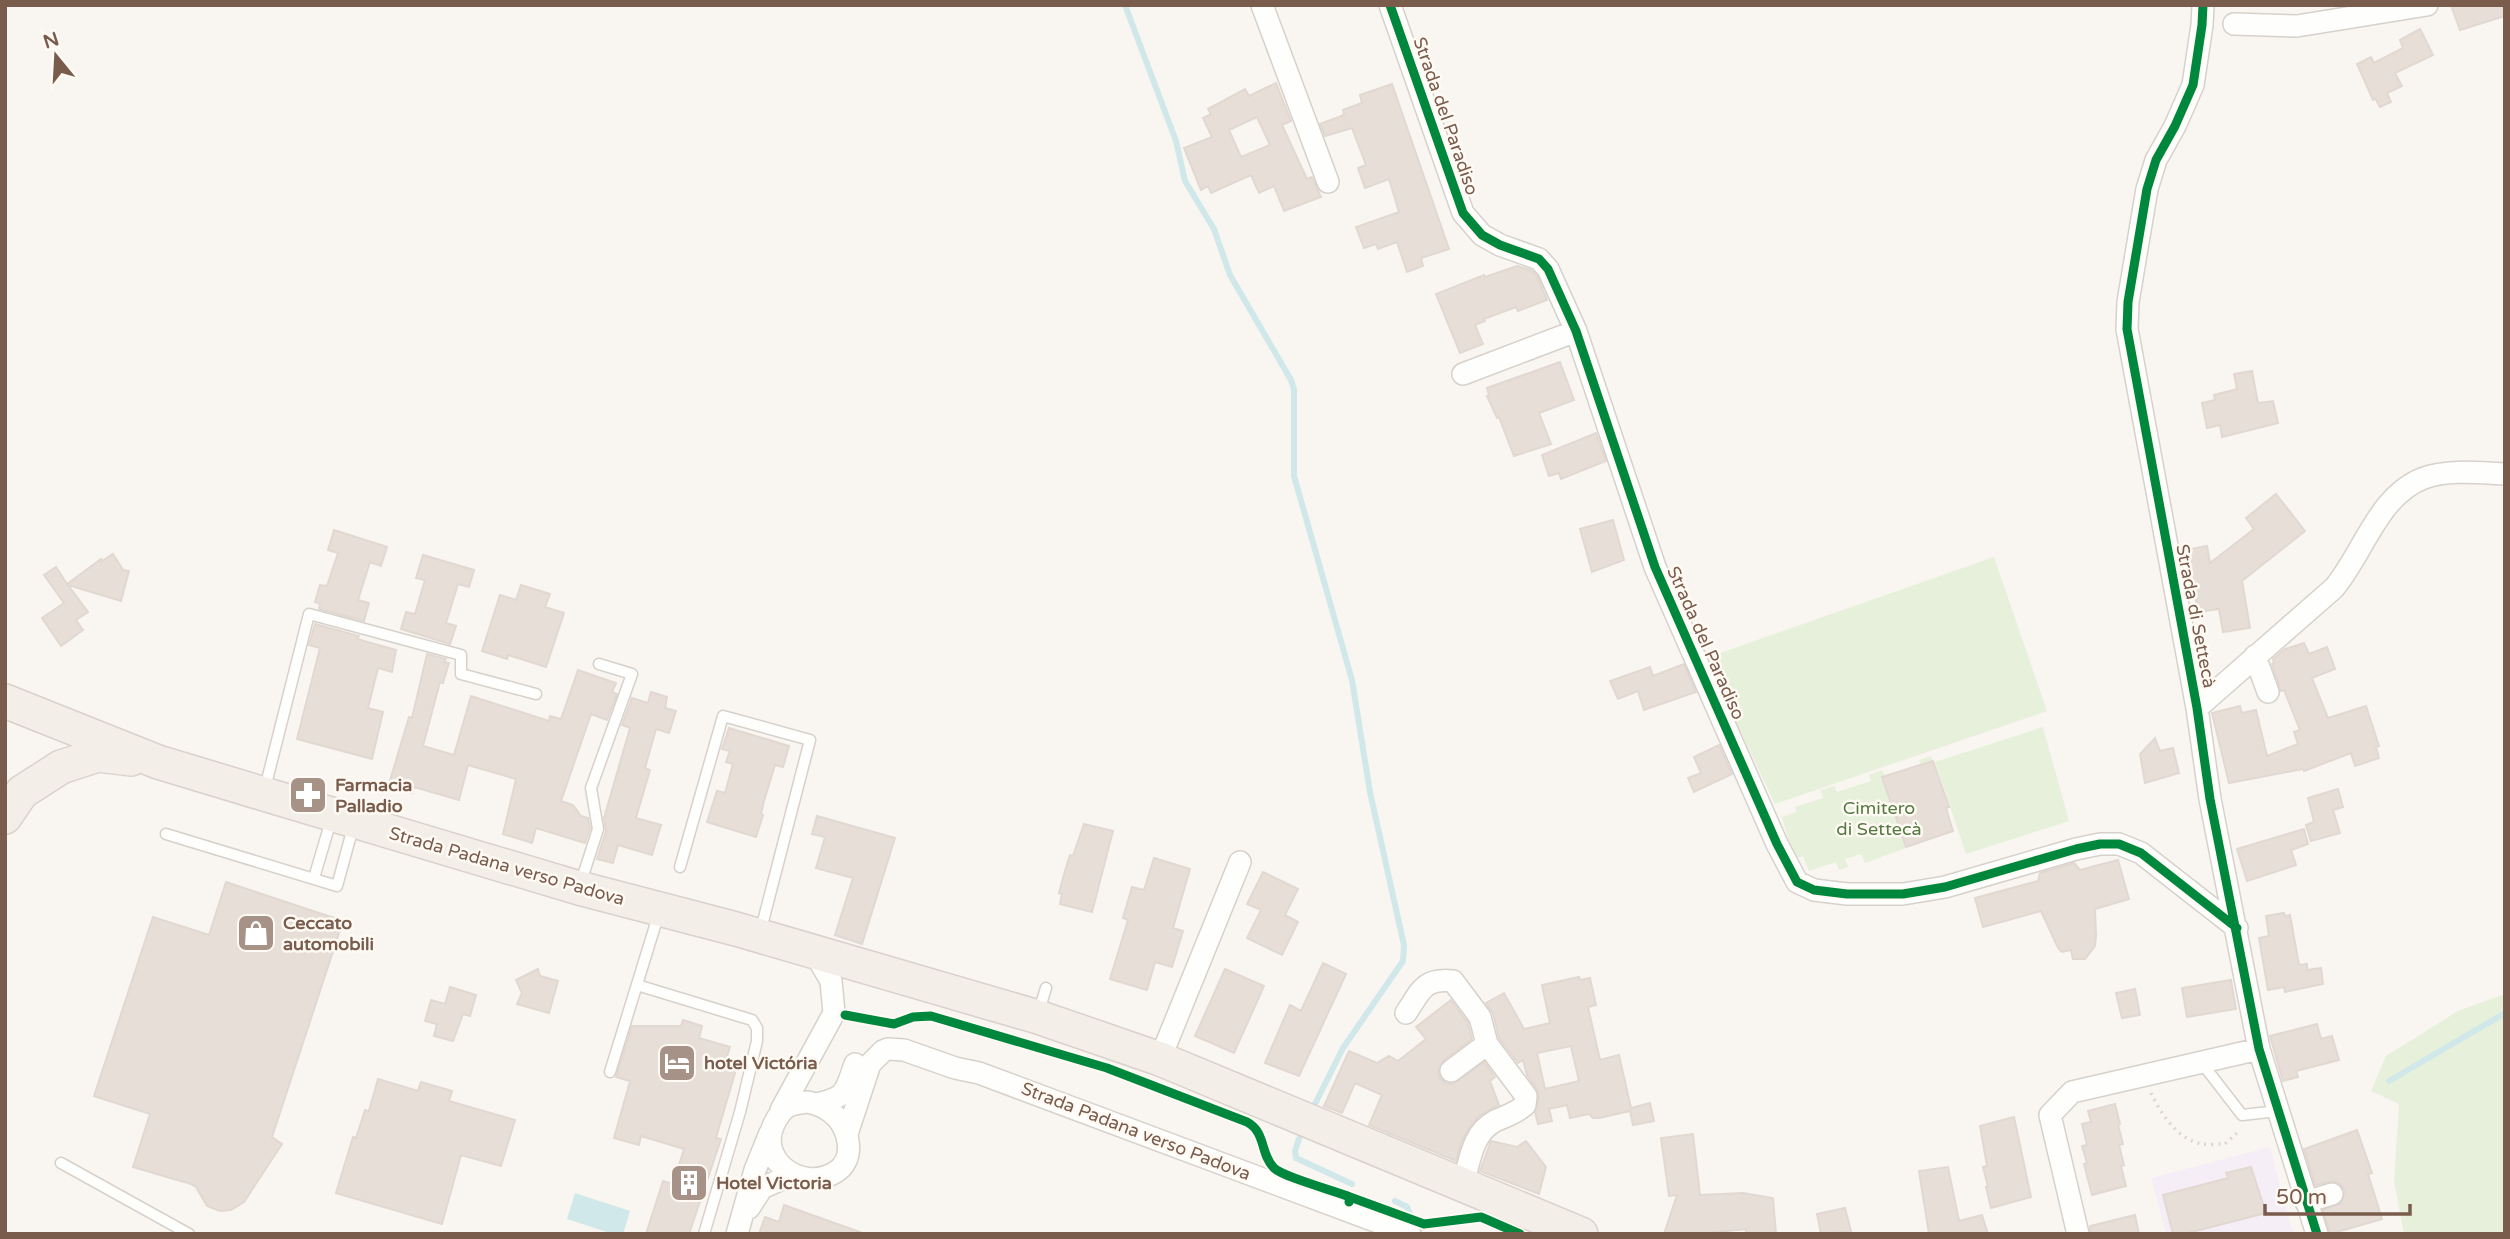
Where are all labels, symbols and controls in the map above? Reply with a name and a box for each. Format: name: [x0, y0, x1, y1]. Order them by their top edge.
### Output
north arrow: [21, 21, 91, 91]
text: N: [40, 28, 62, 54]
street label: Strada del Paradiso: [1409, 34, 1483, 198]
street label: Strada di Settecà: [2171, 542, 2221, 690]
street label: Strada del Paradiso: [1662, 563, 1750, 723]
pharmacy icon: Farmacia Palladio: [287, 774, 329, 816]
place label: Farmacia Palladio: [335, 774, 412, 817]
park label: Cimitero di Settecà: [1836, 797, 1922, 840]
street label: Strada Padana verso Padova: [387, 822, 627, 910]
shop icon: Ceccato automobili: [235, 912, 277, 954]
place label: Ceccato automobili: [283, 912, 374, 955]
hotel icon: hotel Victória: [656, 1042, 698, 1084]
place label: hotel Victória: [704, 1052, 818, 1074]
street label: Strada Padana verso Padova: [1018, 1077, 1254, 1185]
building icon: Hotel Victoria: [668, 1162, 710, 1204]
place label: Hotel Victoria: [716, 1172, 832, 1194]
scale bar: [2265, 1172, 2410, 1216]
text: 50 m: [2276, 1185, 2327, 1210]

